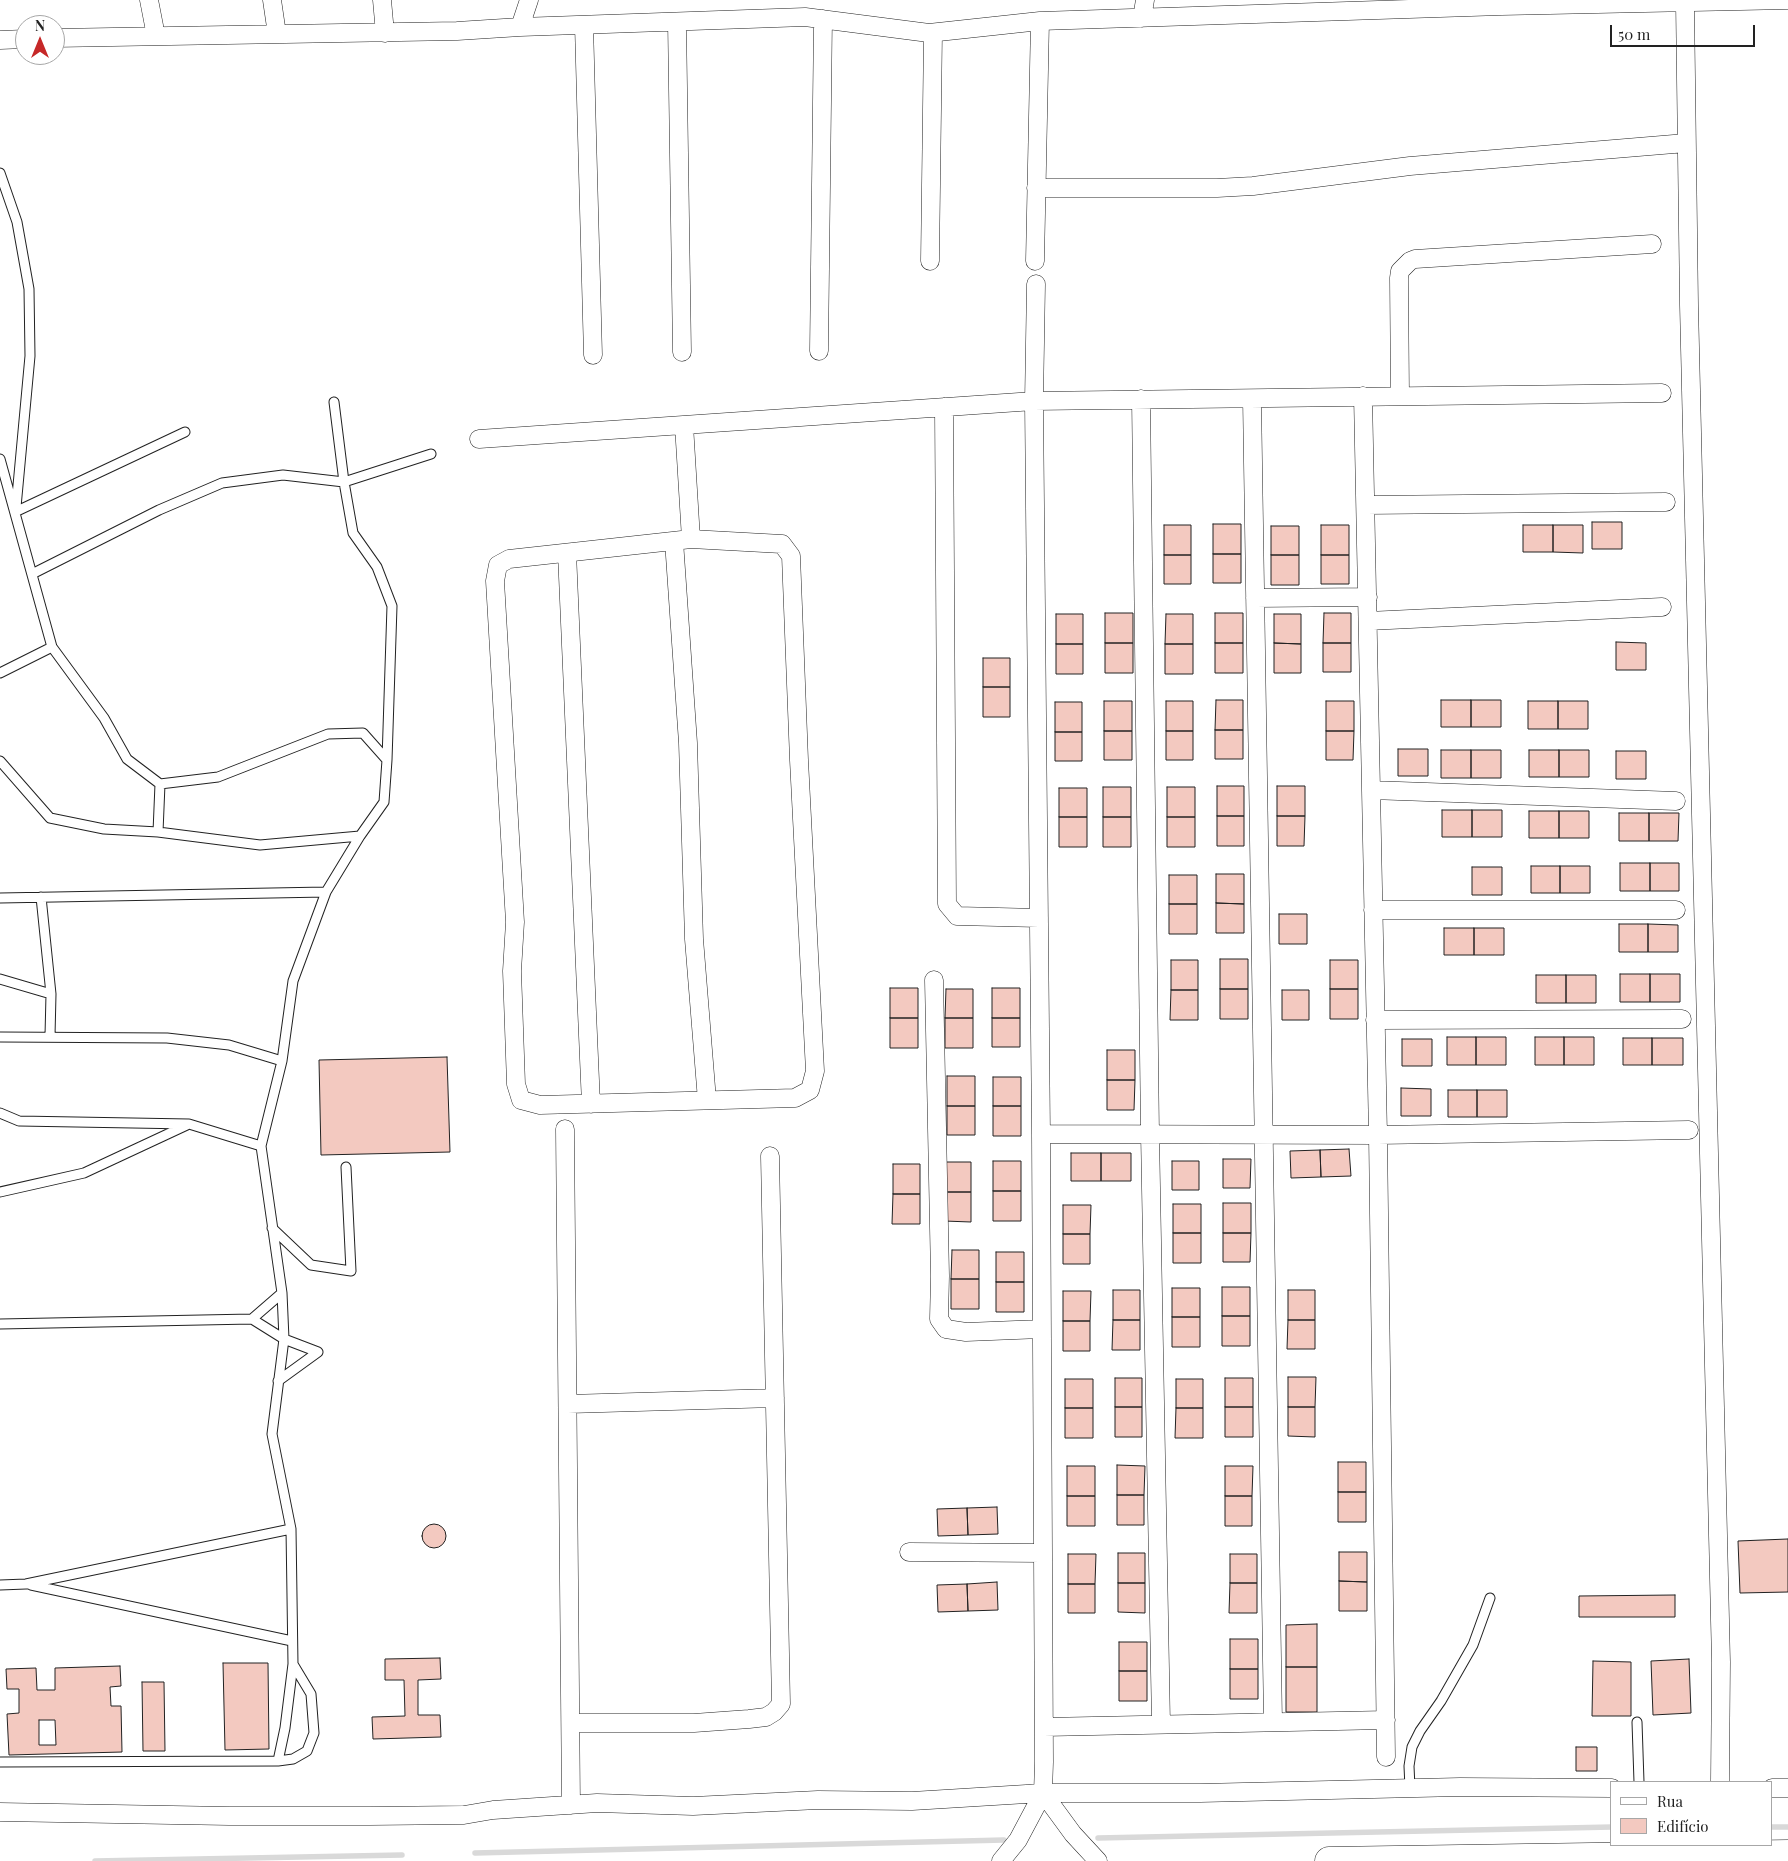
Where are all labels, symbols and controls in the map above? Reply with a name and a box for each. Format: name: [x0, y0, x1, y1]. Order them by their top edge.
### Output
north arrow: [15, 15, 65, 65]
scale bar: [1613, 15, 1758, 47]
text: N: [35, 16, 45, 35]
text: 50 m: [1618, 24, 1650, 44]
legend: [1610, 1781, 1773, 1846]
text: Rua: [1657, 1791, 1683, 1811]
text: Edifício: [1657, 1816, 1709, 1836]

